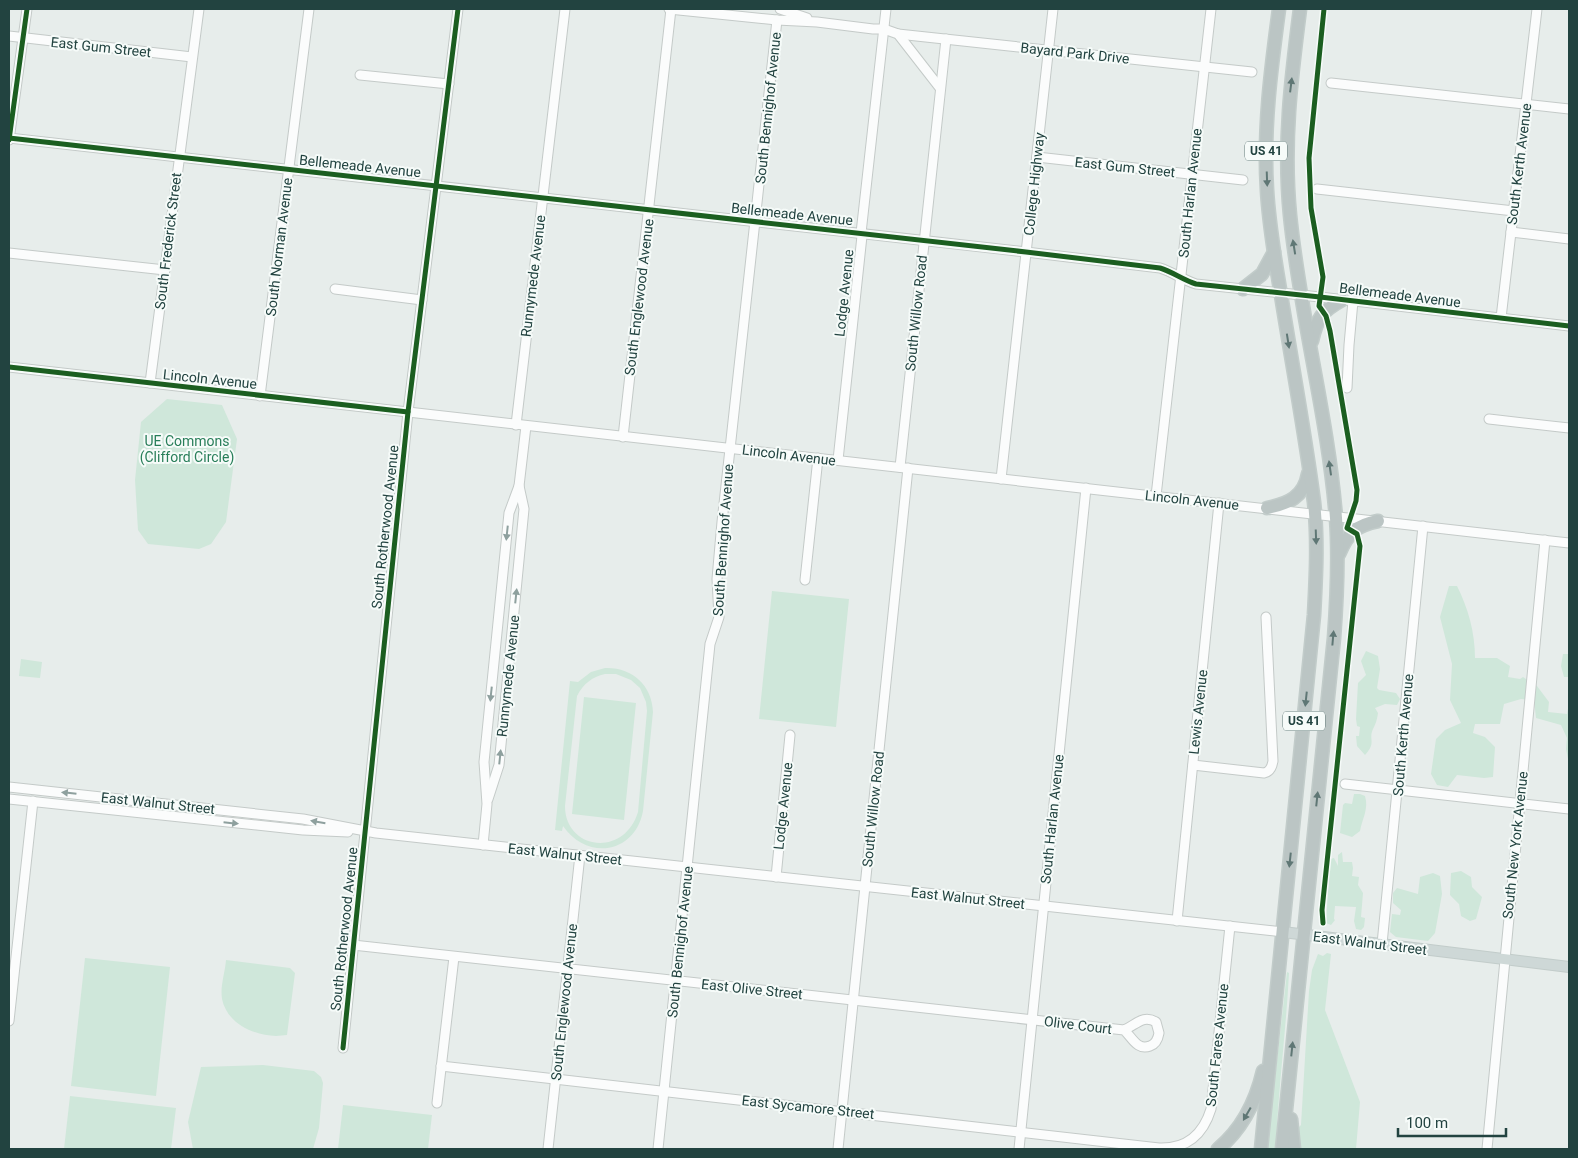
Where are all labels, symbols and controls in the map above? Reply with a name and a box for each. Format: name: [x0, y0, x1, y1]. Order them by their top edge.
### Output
street label: South Bennighof Avenue: [752, 31, 784, 185]
street label: East Gum Street: [50, 34, 152, 60]
street label: Bayard Park Drive: [1020, 39, 1130, 67]
one-way arrow: [1287, 77, 1295, 93]
street label: South Kerth Avenue: [1504, 102, 1534, 226]
street label: South Harlan Avenue: [1175, 127, 1205, 259]
street label: College Highway: [1021, 131, 1047, 236]
road number: US 41: [1245, 142, 1287, 160]
street label: Bellemeade Avenue: [298, 152, 422, 180]
street label: East Gum Street: [1074, 154, 1176, 180]
street label: South Frederick Street: [152, 171, 184, 310]
one-way arrow: [1263, 172, 1271, 188]
street label: South Norman Avenue: [263, 177, 295, 317]
street label: Bellemeade Avenue: [730, 200, 854, 228]
street label: Runnymede Avenue: [518, 214, 548, 338]
street label: South Englewood Avenue: [621, 218, 657, 376]
one-way arrow: [1290, 239, 1298, 255]
street label: Lodge Avenue: [831, 248, 857, 338]
street label: South Willow Road: [902, 254, 930, 372]
street label: Bellemeade Avenue: [1338, 280, 1462, 310]
one-way arrow: [1285, 334, 1293, 350]
street label: Lincoln Avenue: [162, 366, 258, 392]
park label: UE Commons (Clifford Circle): [140, 433, 234, 466]
street label: Lincoln Avenue: [741, 441, 837, 469]
street label: South Rotherwood Avenue: [368, 444, 402, 610]
one-way arrow: [1326, 459, 1334, 475]
street label: South Bennighof Avenue: [710, 463, 736, 617]
street label: Lincoln Avenue: [1144, 487, 1240, 513]
one-way arrow: [503, 525, 511, 541]
one-way arrow: [1312, 529, 1320, 545]
one-way arrow: [512, 587, 520, 603]
street label: Runnymede Avenue: [494, 614, 522, 738]
one-way arrow: [1330, 629, 1338, 645]
street label: Lewis Avenue: [1186, 669, 1210, 755]
street label: South Kerth Avenue: [1390, 673, 1416, 797]
one-way arrow: [487, 687, 495, 703]
one-way arrow: [1302, 691, 1310, 707]
road number: US 41: [1283, 711, 1325, 730]
one-way arrow: [496, 749, 504, 765]
street label: South Willow Road: [859, 750, 887, 868]
street label: South Harlan Avenue: [1037, 753, 1067, 885]
street label: Lodge Avenue: [770, 761, 796, 851]
street label: South New York Avenue: [1499, 770, 1531, 920]
one-way arrow: [61, 789, 77, 797]
street label: East Walnut Street: [100, 789, 216, 817]
one-way arrow: [1313, 791, 1321, 807]
one-way arrow: [309, 817, 325, 825]
one-way arrow: [223, 819, 239, 827]
street label: East Walnut Street: [507, 840, 623, 868]
street label: South Rotherwood Avenue: [327, 846, 361, 1012]
one-way arrow: [1286, 853, 1294, 869]
street label: South Bennighof Avenue: [664, 865, 696, 1019]
street label: East Walnut Street: [910, 884, 1026, 912]
street label: South Englewood Avenue: [548, 923, 580, 1081]
street label: East Walnut Street: [1312, 928, 1428, 958]
street label: East Olive Street: [701, 976, 804, 1002]
street label: South Fares Avenue: [1203, 983, 1231, 1107]
street label: Olive Court: [1043, 1013, 1113, 1037]
one-way arrow: [1289, 1040, 1297, 1056]
street label: East Sycamore Street: [741, 1092, 876, 1122]
scale bar: [1398, 1106, 1506, 1138]
one-way arrow: [1243, 1107, 1251, 1122]
text: 100 m: [1406, 1114, 1448, 1132]

